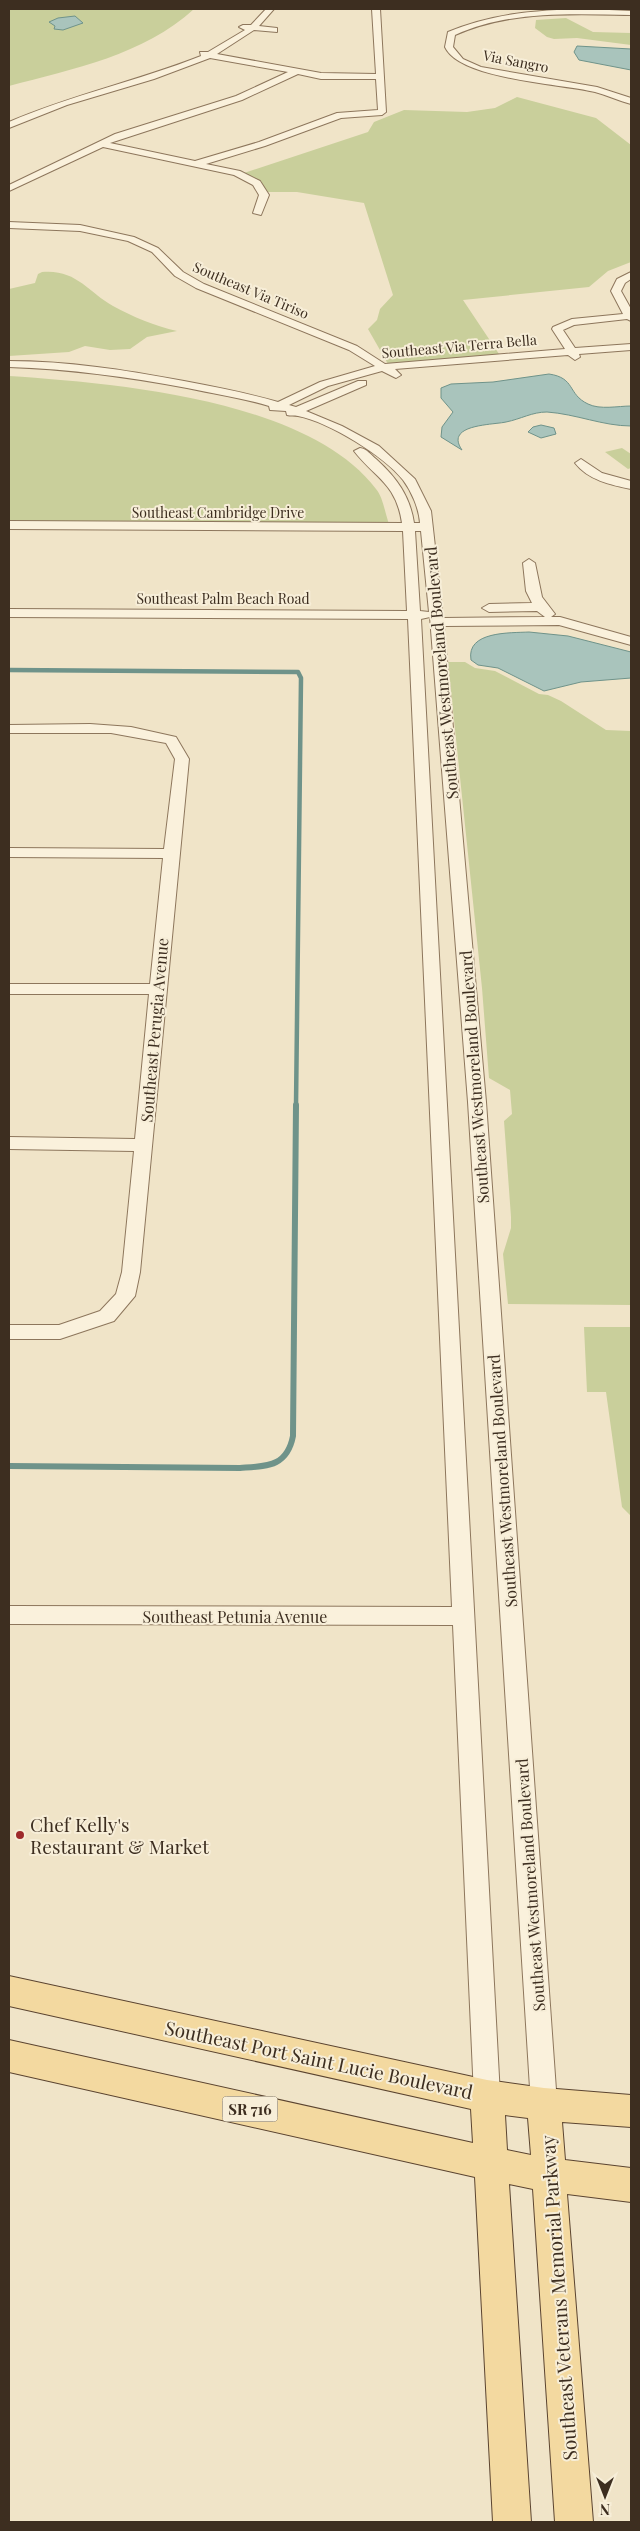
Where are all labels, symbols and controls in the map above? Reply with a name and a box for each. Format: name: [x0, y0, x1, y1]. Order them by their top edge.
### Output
street label: Via Sangro: [481, 45, 551, 77]
street label: Southeast Via Tiriso: [190, 257, 312, 323]
street label: Southeast Via Terra Bella: [381, 330, 537, 362]
street label: Southeast Cambridge Drive: [132, 503, 304, 522]
street label: Southeast Westmoreland Boulevard: [419, 546, 463, 800]
street label: Southeast Palm Beach Road: [136, 589, 310, 608]
street label: Southeast Perugia Avenue: [135, 937, 173, 1123]
street label: Southeast Westmoreland Boulevard: [455, 950, 493, 1204]
street label: Southeast Westmoreland Boulevard: [483, 1354, 521, 1608]
street label: Southeast Petunia Avenue: [143, 1606, 327, 1627]
street label: Southeast Westmoreland Boulevard: [511, 1758, 549, 2012]
place label: Chef Kelly's Restaurant & Market: [30, 1811, 209, 1859]
marker: Chef Kelly's Restaurant & Market: [14, 1829, 26, 1841]
street label: Southeast Port Saint Lucie Boulevard: [163, 2014, 475, 2104]
road number: SR 716: [222, 2096, 278, 2122]
street label: Southeast Veterans Memorial Parkway: [534, 2134, 582, 2462]
north arrow: [580, 2471, 630, 2521]
text: N: [600, 2500, 610, 2519]

